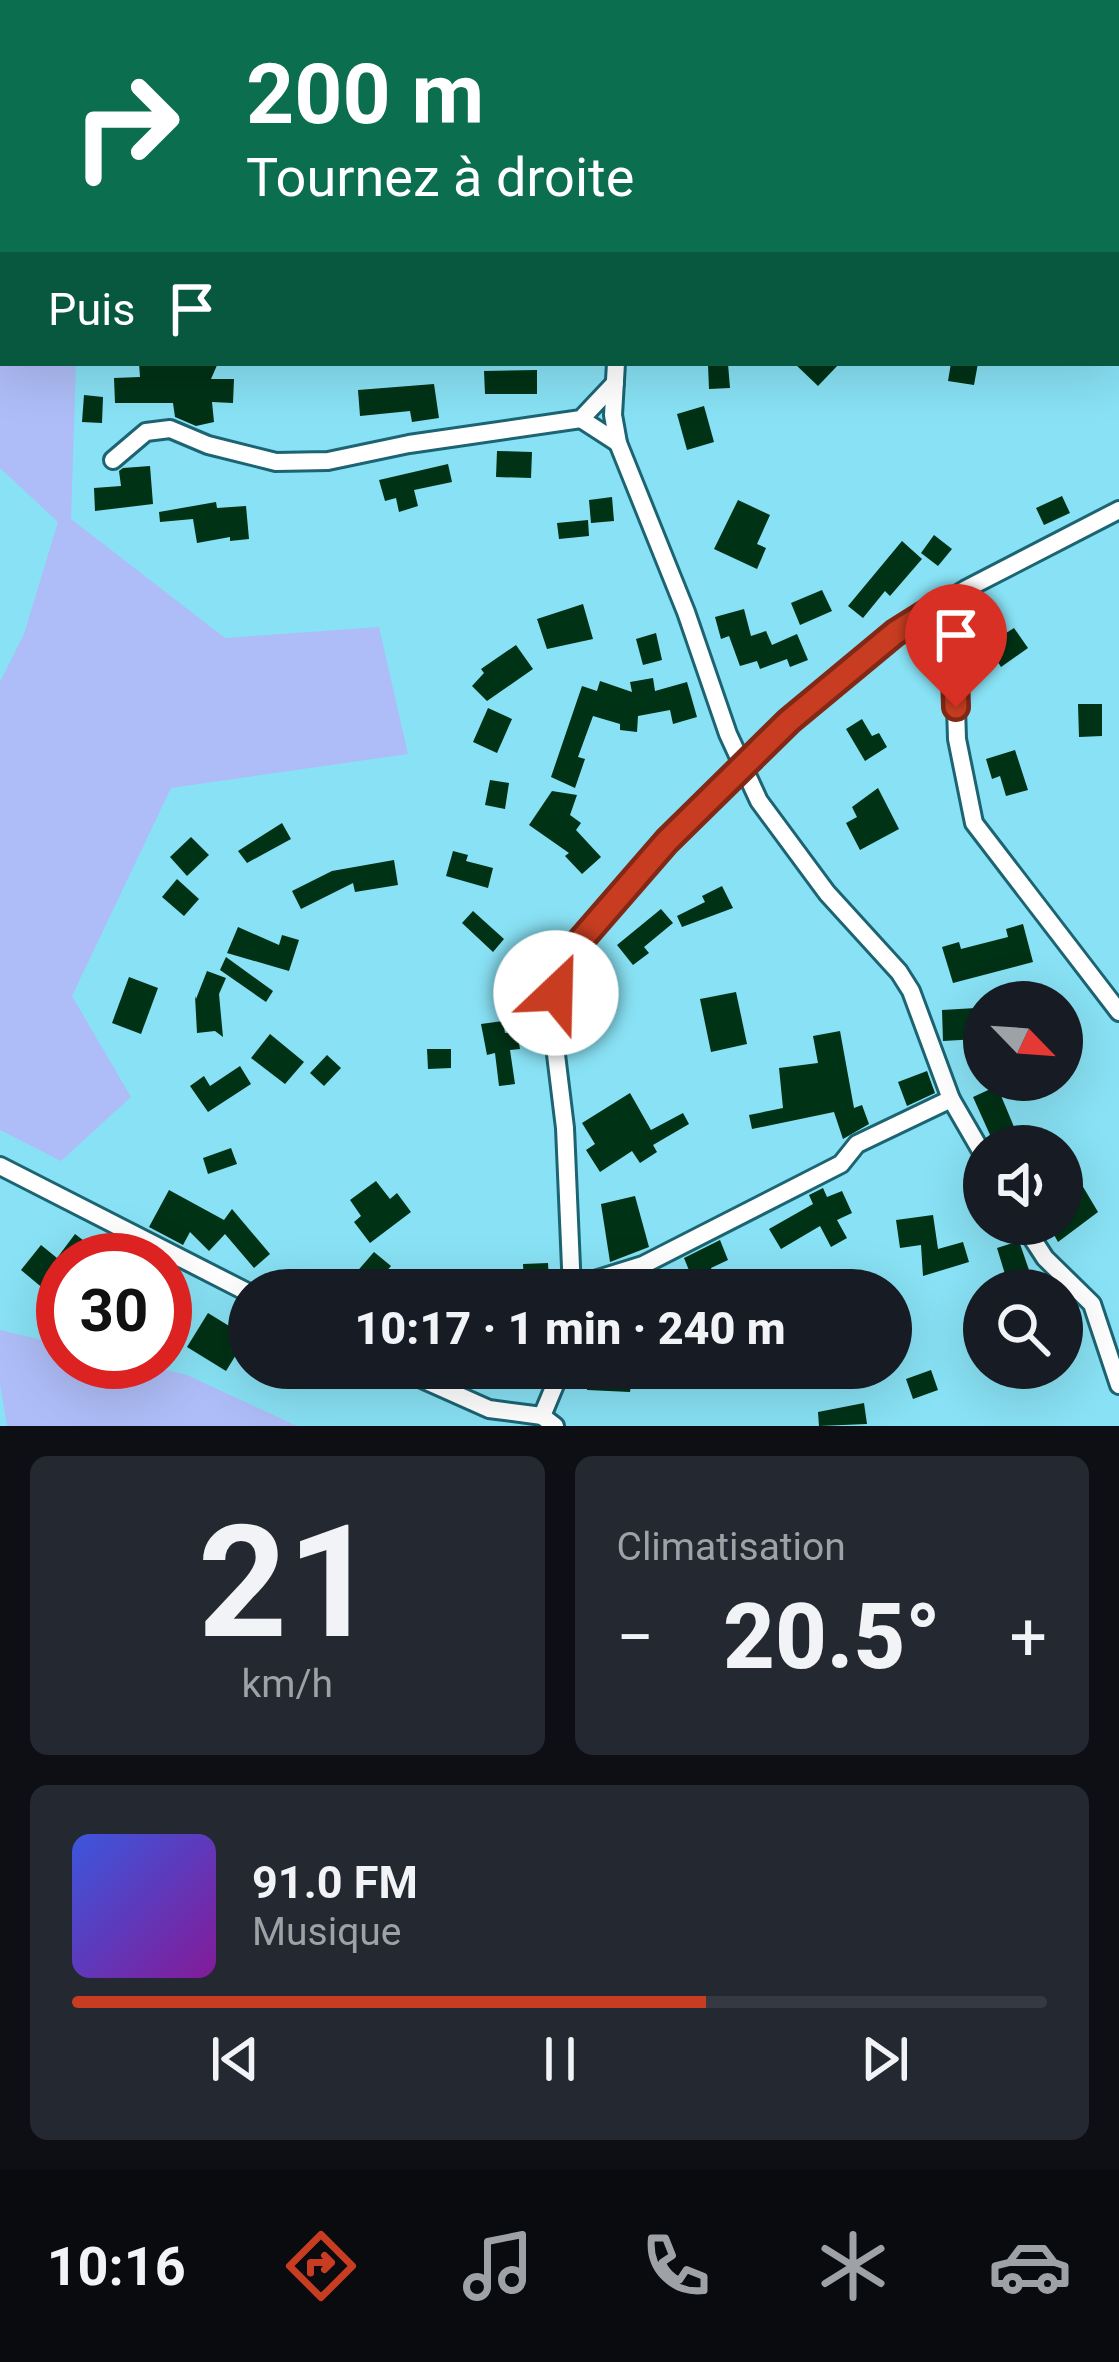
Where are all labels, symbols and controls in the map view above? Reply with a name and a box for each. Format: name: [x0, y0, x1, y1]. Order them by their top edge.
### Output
text: 200 m: [246, 45, 484, 144]
icon: right: [48, 48, 204, 204]
text: Tournez à droite: [246, 146, 634, 209]
icon: arrive: [159, 276, 225, 342]
text: Puis: [48, 283, 135, 336]
pin: [905, 584, 1007, 707]
icon: arrive: [923, 602, 989, 668]
position arrow: [493, 930, 619, 1056]
north arrow: [963, 981, 1083, 1101]
map controls: [963, 981, 1083, 1389]
button: sound: [963, 1125, 1083, 1245]
speed limit sign: 30: [36, 1233, 192, 1389]
button: search: [963, 1269, 1083, 1389]
text: 10:17 · 1 min · 240 m: [354, 1302, 786, 1355]
text: 21: [198, 1491, 377, 1674]
text: Climatisation: [617, 1524, 846, 1570]
text: 20.5°: [723, 1585, 941, 1690]
text: −: [617, 1599, 654, 1676]
text: +: [1010, 1599, 1047, 1676]
text: km/h: [241, 1661, 333, 1707]
text: 91.0 FM: [252, 1856, 418, 1909]
text: Musique: [252, 1909, 402, 1955]
icon: previous: [202, 2026, 268, 2092]
icon: pause: [527, 2026, 593, 2092]
icon: next: [852, 2026, 918, 2092]
icon: directions: [279, 2224, 363, 2308]
icon: music: [456, 2224, 540, 2308]
icon: phone: [634, 2224, 718, 2308]
icon: climate: [811, 2224, 895, 2308]
icon: car: [988, 2224, 1072, 2308]
text: 10:16: [47, 2235, 186, 2298]

